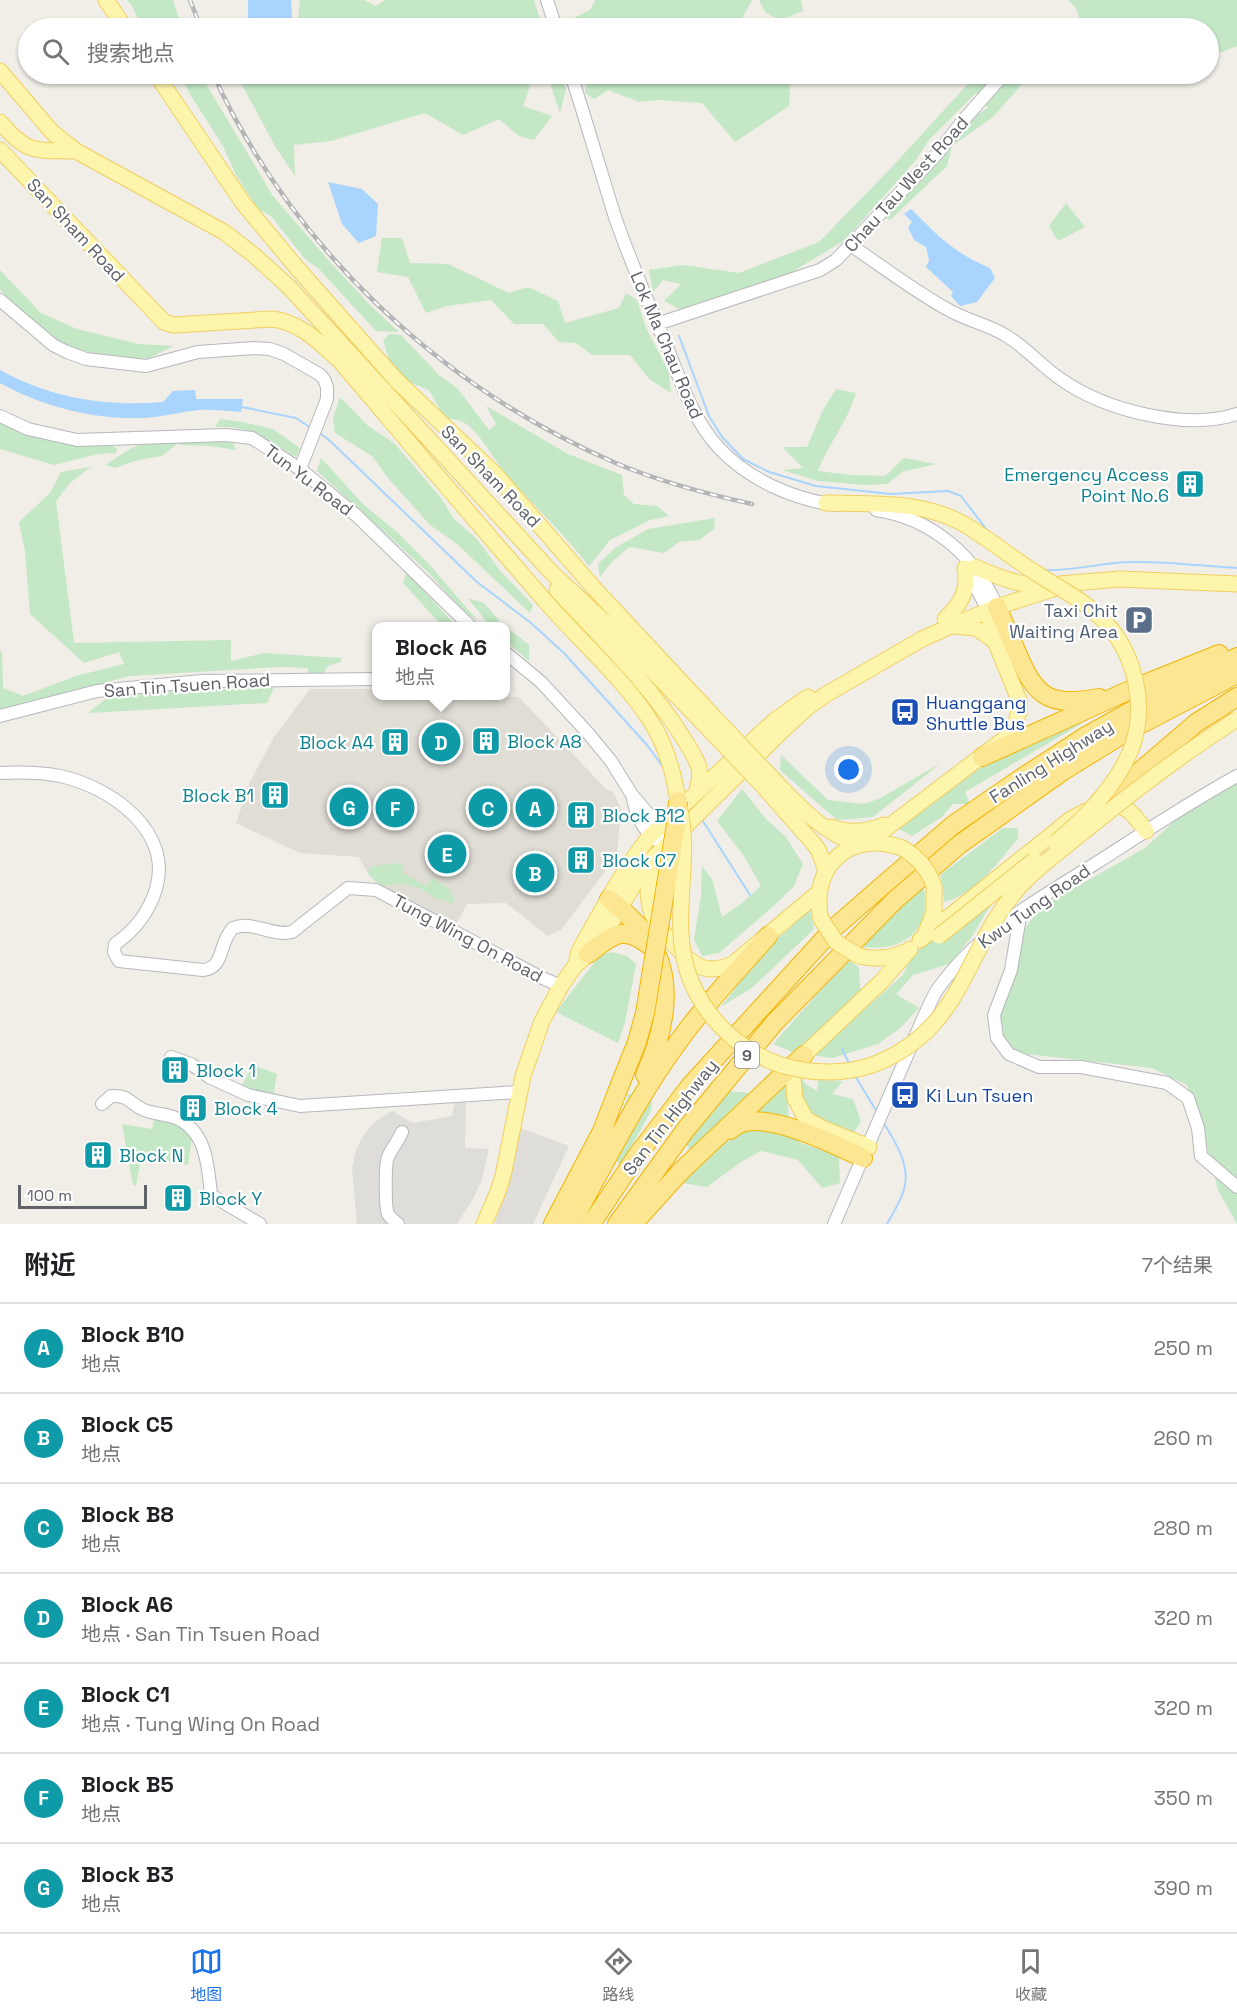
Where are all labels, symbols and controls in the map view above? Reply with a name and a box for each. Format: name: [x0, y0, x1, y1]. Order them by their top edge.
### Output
search box: [18, 18, 1219, 84]
icon: search: [39, 35, 72, 68]
text: 搜索地点: [87, 39, 175, 67]
street label: Chau Tau West Road: [839, 111, 973, 257]
street label: San Sham Road: [22, 173, 130, 287]
street label: Lok Ma Chau Road: [625, 268, 709, 422]
street label: San Sham Road: [436, 420, 546, 532]
street label: Tun Yu Road: [260, 439, 358, 521]
place label: Emergency Access Point No.6: [1004, 463, 1169, 507]
building icon: Emergency Access Point No.6: [1174, 468, 1206, 500]
place label: Taxi Chit Waiting Area: [1009, 599, 1118, 643]
parking icon: Taxi Chit Waiting Area: [1123, 604, 1155, 636]
popup: [372, 622, 510, 700]
text: Block A6: [395, 633, 487, 661]
text: 地点: [395, 664, 435, 690]
street label: San Tin Tsuen Road: [103, 668, 271, 702]
place label: Huanggang Shuttle Bus: [926, 691, 1026, 735]
bus stop icon: Huanggang Shuttle Bus: [889, 696, 921, 728]
street label: Fanling Highway: [985, 714, 1117, 808]
pin: D: [422, 720, 460, 764]
building icon: Block A8: [470, 725, 502, 757]
building icon: Block A4: [379, 726, 411, 758]
place label: Block A8: [507, 730, 582, 753]
place label: Block A4: [299, 731, 374, 754]
your location: [834, 755, 863, 784]
building icon: Block B1: [259, 779, 291, 811]
place label: Block B1: [182, 784, 254, 807]
pin: G: [330, 784, 368, 830]
pin: F: [376, 786, 414, 830]
pin: C: [468, 786, 508, 830]
pin: A: [516, 786, 554, 830]
building icon: Block B12: [565, 799, 597, 831]
place label: Block B12: [602, 804, 685, 827]
pin: E: [428, 832, 466, 876]
building icon: Block C7: [565, 844, 597, 876]
place label: Block C7: [602, 849, 676, 872]
pin: B: [516, 850, 554, 896]
street label: Kwu Tung Road: [973, 859, 1095, 953]
street label: Tung Wing On Road: [389, 889, 547, 987]
road number: 9: [735, 1042, 759, 1068]
building icon: Block 1: [159, 1054, 191, 1086]
street label: San Tin Highway: [617, 1054, 723, 1180]
place label: Block 1: [196, 1059, 256, 1082]
bus stop icon: Ki Lun Tsuen: [889, 1079, 921, 1111]
place label: Ki Lun Tsuen: [926, 1084, 1033, 1107]
building icon: Block 4: [177, 1092, 209, 1124]
place label: Block 4: [214, 1097, 278, 1120]
building icon: Block N: [82, 1139, 114, 1171]
place label: Block N: [119, 1144, 183, 1167]
scale bar: [18, 1182, 147, 1210]
building icon: Block Y: [162, 1182, 194, 1214]
text: 100 m: [27, 1185, 72, 1206]
place label: Block Y: [199, 1187, 262, 1210]
text: 附近: [24, 1248, 76, 1282]
text: 7个结果: [1142, 1252, 1213, 1278]
text: Block B10: [81, 1320, 185, 1348]
text: A: [37, 1335, 50, 1361]
text: 250 m: [1154, 1335, 1213, 1361]
text: 地点: [81, 1351, 121, 1377]
text: Block C5: [81, 1410, 173, 1438]
text: B: [37, 1425, 50, 1451]
text: 260 m: [1154, 1425, 1213, 1451]
text: 地点: [81, 1441, 121, 1467]
text: Block B8: [81, 1500, 174, 1528]
text: C: [37, 1515, 50, 1541]
text: 280 m: [1153, 1515, 1213, 1541]
text: 地点: [81, 1531, 121, 1557]
text: Block A6: [81, 1590, 173, 1618]
text: D: [37, 1605, 50, 1631]
text: 320 m: [1154, 1605, 1213, 1631]
text: 地点 · San Tin Tsuen Road: [81, 1621, 320, 1647]
text: Block C1: [81, 1680, 170, 1708]
text: E: [38, 1695, 49, 1721]
text: 320 m: [1154, 1695, 1213, 1721]
text: 地点 · Tung Wing On Road: [81, 1711, 320, 1737]
text: Block B5: [81, 1770, 174, 1798]
text: F: [38, 1785, 49, 1811]
text: 350 m: [1154, 1785, 1213, 1811]
text: 地点: [81, 1801, 121, 1827]
text: Block B3: [81, 1860, 174, 1888]
text: G: [37, 1875, 50, 1901]
text: 390 m: [1154, 1875, 1213, 1901]
text: 地点: [81, 1891, 121, 1917]
tab: 地图: [190, 1945, 223, 2005]
tab: 路线: [602, 1945, 635, 2005]
tab: 收藏: [1014, 1945, 1047, 2005]

